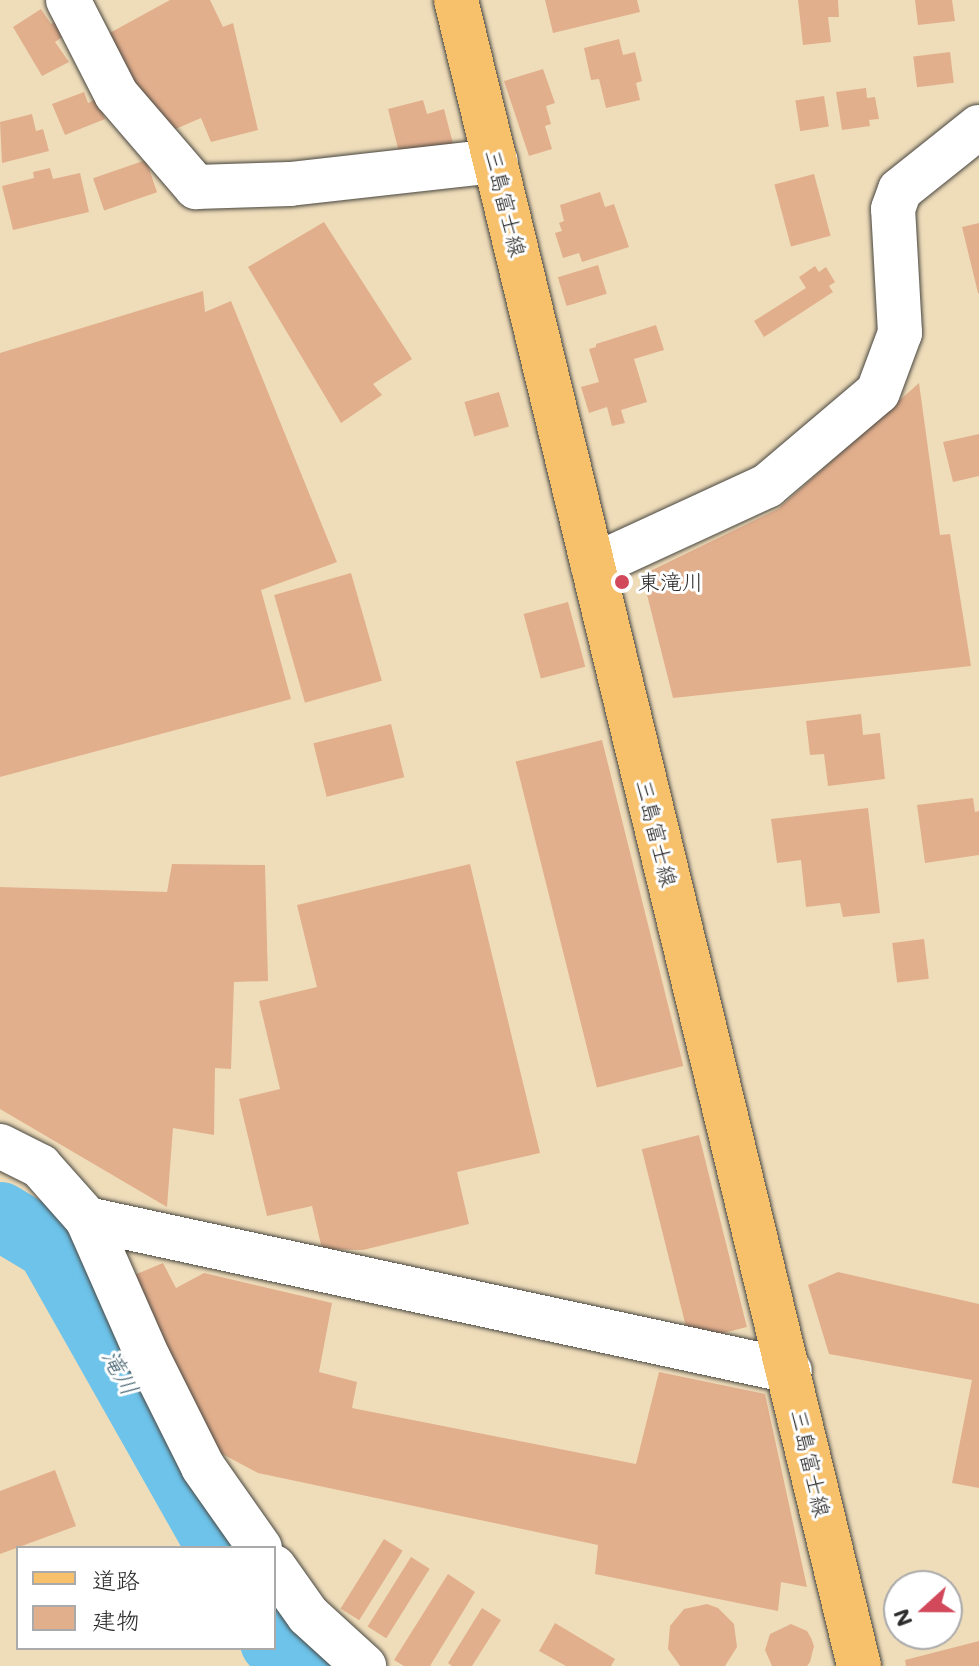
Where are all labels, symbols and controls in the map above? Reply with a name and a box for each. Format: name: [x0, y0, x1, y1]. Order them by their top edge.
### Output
street label: 三島富士線: [480, 146, 532, 260]
place label: 東滝川: [638, 569, 704, 595]
marker: 東滝川: [613, 573, 631, 591]
street label: 三島富士線: [631, 776, 683, 890]
water label: 滝川: [97, 1344, 145, 1400]
street label: 三島富士線: [786, 1406, 836, 1520]
legend: [16, 1546, 276, 1650]
text: 道路: [92, 1564, 140, 1595]
north arrow: [883, 1570, 963, 1650]
text: 建物: [92, 1604, 140, 1635]
text: N: [885, 1605, 919, 1631]

